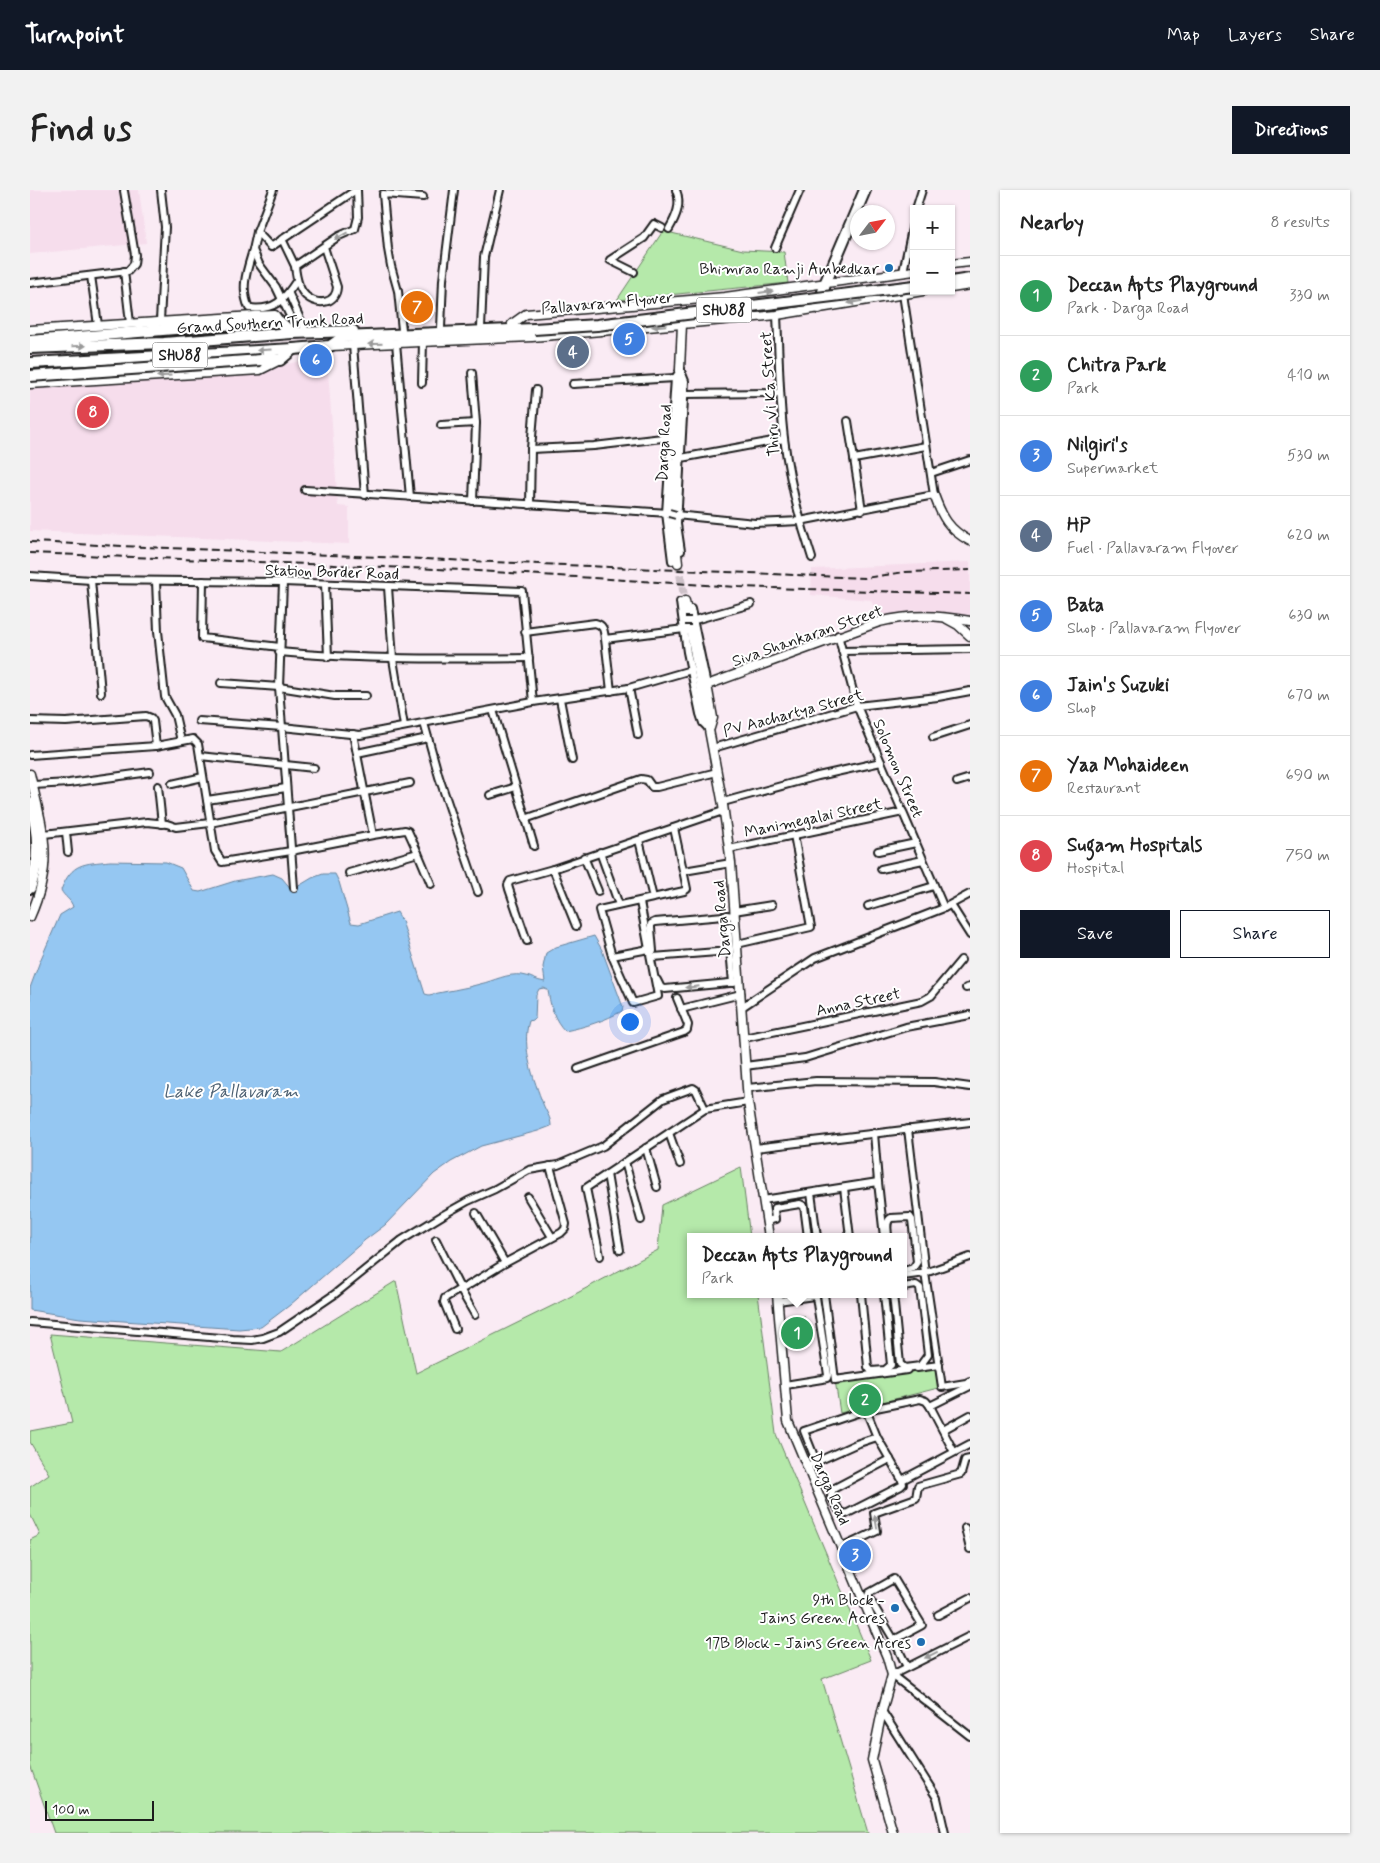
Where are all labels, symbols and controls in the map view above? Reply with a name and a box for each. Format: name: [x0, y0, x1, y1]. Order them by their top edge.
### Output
text: Turnpoint: [25, 20, 125, 51]
text: Map: [1167, 23, 1200, 47]
text: Layers: [1228, 23, 1282, 47]
text: Share: [1310, 23, 1355, 47]
button: Directions: [1232, 106, 1350, 154]
text: Find us: [30, 107, 132, 153]
north arrow: [850, 205, 895, 250]
map controls: [910, 205, 955, 295]
button: +: [910, 205, 955, 250]
text: Nearby: [1020, 209, 1084, 237]
text: 8 results: [1270, 212, 1330, 233]
one-way arrow: [334, 232, 348, 240]
button: −: [910, 250, 955, 295]
place label: Bhimrao Ramji Ambedkar: [699, 259, 880, 280]
marker: Bhimrao Ramji Ambedkar: [883, 262, 895, 274]
text: Deccan Apts Playground: [1067, 273, 1258, 298]
text: 1: [1032, 285, 1040, 306]
text: 330 m: [1289, 285, 1330, 306]
street label: Pallavaram Flyover: [540, 287, 674, 320]
pin: 7: [401, 288, 433, 326]
one-way arrow: [759, 288, 775, 296]
road number: SHU88: [696, 298, 752, 322]
one-way arrow: [847, 298, 863, 306]
text: Park · Darga Road: [1067, 298, 1189, 319]
street label: Grand Southern Trunk Road: [176, 308, 364, 339]
pin: 5: [613, 320, 645, 358]
one-way arrow: [651, 322, 667, 330]
street label: Thiru Vi Ka Street: [756, 330, 785, 457]
pin: 4: [557, 333, 589, 371]
one-way arrow: [367, 340, 383, 348]
pin: 6: [300, 341, 332, 379]
one-way arrow: [71, 342, 87, 350]
road number: SHU88: [152, 342, 208, 368]
one-way arrow: [256, 347, 272, 355]
text: Chitra Park: [1067, 353, 1166, 378]
text: 2: [1032, 365, 1040, 386]
text: 410 m: [1287, 365, 1330, 386]
one-way arrow: [155, 372, 171, 380]
text: Park: [1067, 378, 1099, 399]
pin: 8: [77, 393, 109, 431]
street label: Darga Road: [652, 404, 678, 482]
text: Nilgiri's: [1067, 433, 1128, 458]
text: 3: [1032, 445, 1040, 466]
text: 530 m: [1287, 445, 1330, 466]
text: Supermarket: [1067, 458, 1158, 479]
text: HP: [1067, 513, 1090, 538]
text: 4: [1031, 525, 1041, 546]
text: 620 m: [1287, 525, 1330, 546]
text: Fuel · Pallavaram Flyover: [1067, 538, 1239, 559]
street label: Station Border Road: [265, 560, 399, 585]
text: Bata: [1067, 593, 1104, 618]
street label: Siva Shankaran Street: [729, 601, 886, 672]
text: 5: [1031, 605, 1041, 626]
text: 630 m: [1288, 605, 1330, 626]
text: Shop · Pallavaram Flyover: [1067, 618, 1241, 639]
text: Jain's Suzuki: [1067, 673, 1169, 698]
street label: PV Aachartya Street: [721, 684, 866, 742]
text: 6: [1032, 685, 1040, 706]
text: 670 m: [1287, 685, 1330, 706]
text: Shop: [1067, 698, 1096, 719]
street label: Solomon Street: [867, 716, 928, 821]
text: Yaa Mohaideen: [1067, 753, 1189, 778]
text: 7: [1031, 765, 1041, 786]
text: 690 m: [1286, 765, 1330, 786]
text: Restaurant: [1067, 778, 1141, 799]
street label: Manimegalai Street: [742, 793, 885, 843]
text: Sugam Hospitals: [1067, 833, 1202, 858]
text: 8: [1031, 845, 1041, 866]
text: 750 m: [1285, 845, 1330, 866]
text: Hospital: [1067, 858, 1124, 879]
street label: Darga Road: [709, 879, 737, 959]
button: Save: [1020, 910, 1170, 958]
button: Share: [1180, 910, 1330, 958]
one-way arrow: [683, 983, 699, 991]
street label: Anna Street: [814, 983, 903, 1022]
your location: [617, 1009, 643, 1035]
water label: Lake Pallavaram: [163, 1080, 299, 1104]
popup: [687, 1233, 907, 1298]
text: Deccan Apts Playground: [702, 1243, 892, 1268]
text: Park: [702, 1268, 733, 1289]
pin: 1: [781, 1314, 813, 1352]
pin: 2: [849, 1381, 881, 1419]
street label: Darga Road: [804, 1449, 854, 1529]
one-way arrow: [871, 1514, 879, 1530]
pin: 3: [839, 1536, 871, 1574]
place label: 9th Block - Jains Green Acres: [759, 1590, 885, 1629]
marker: 9th Block - Jains Green Acres: [889, 1602, 901, 1614]
place label: 17B Block - Jains Green Acres: [705, 1633, 911, 1654]
marker: 17B Block - Jains Green Acres: [915, 1636, 927, 1648]
one-way arrow: [924, 1652, 938, 1660]
scale bar: [45, 1798, 154, 1821]
text: 100 m: [52, 1801, 90, 1819]

